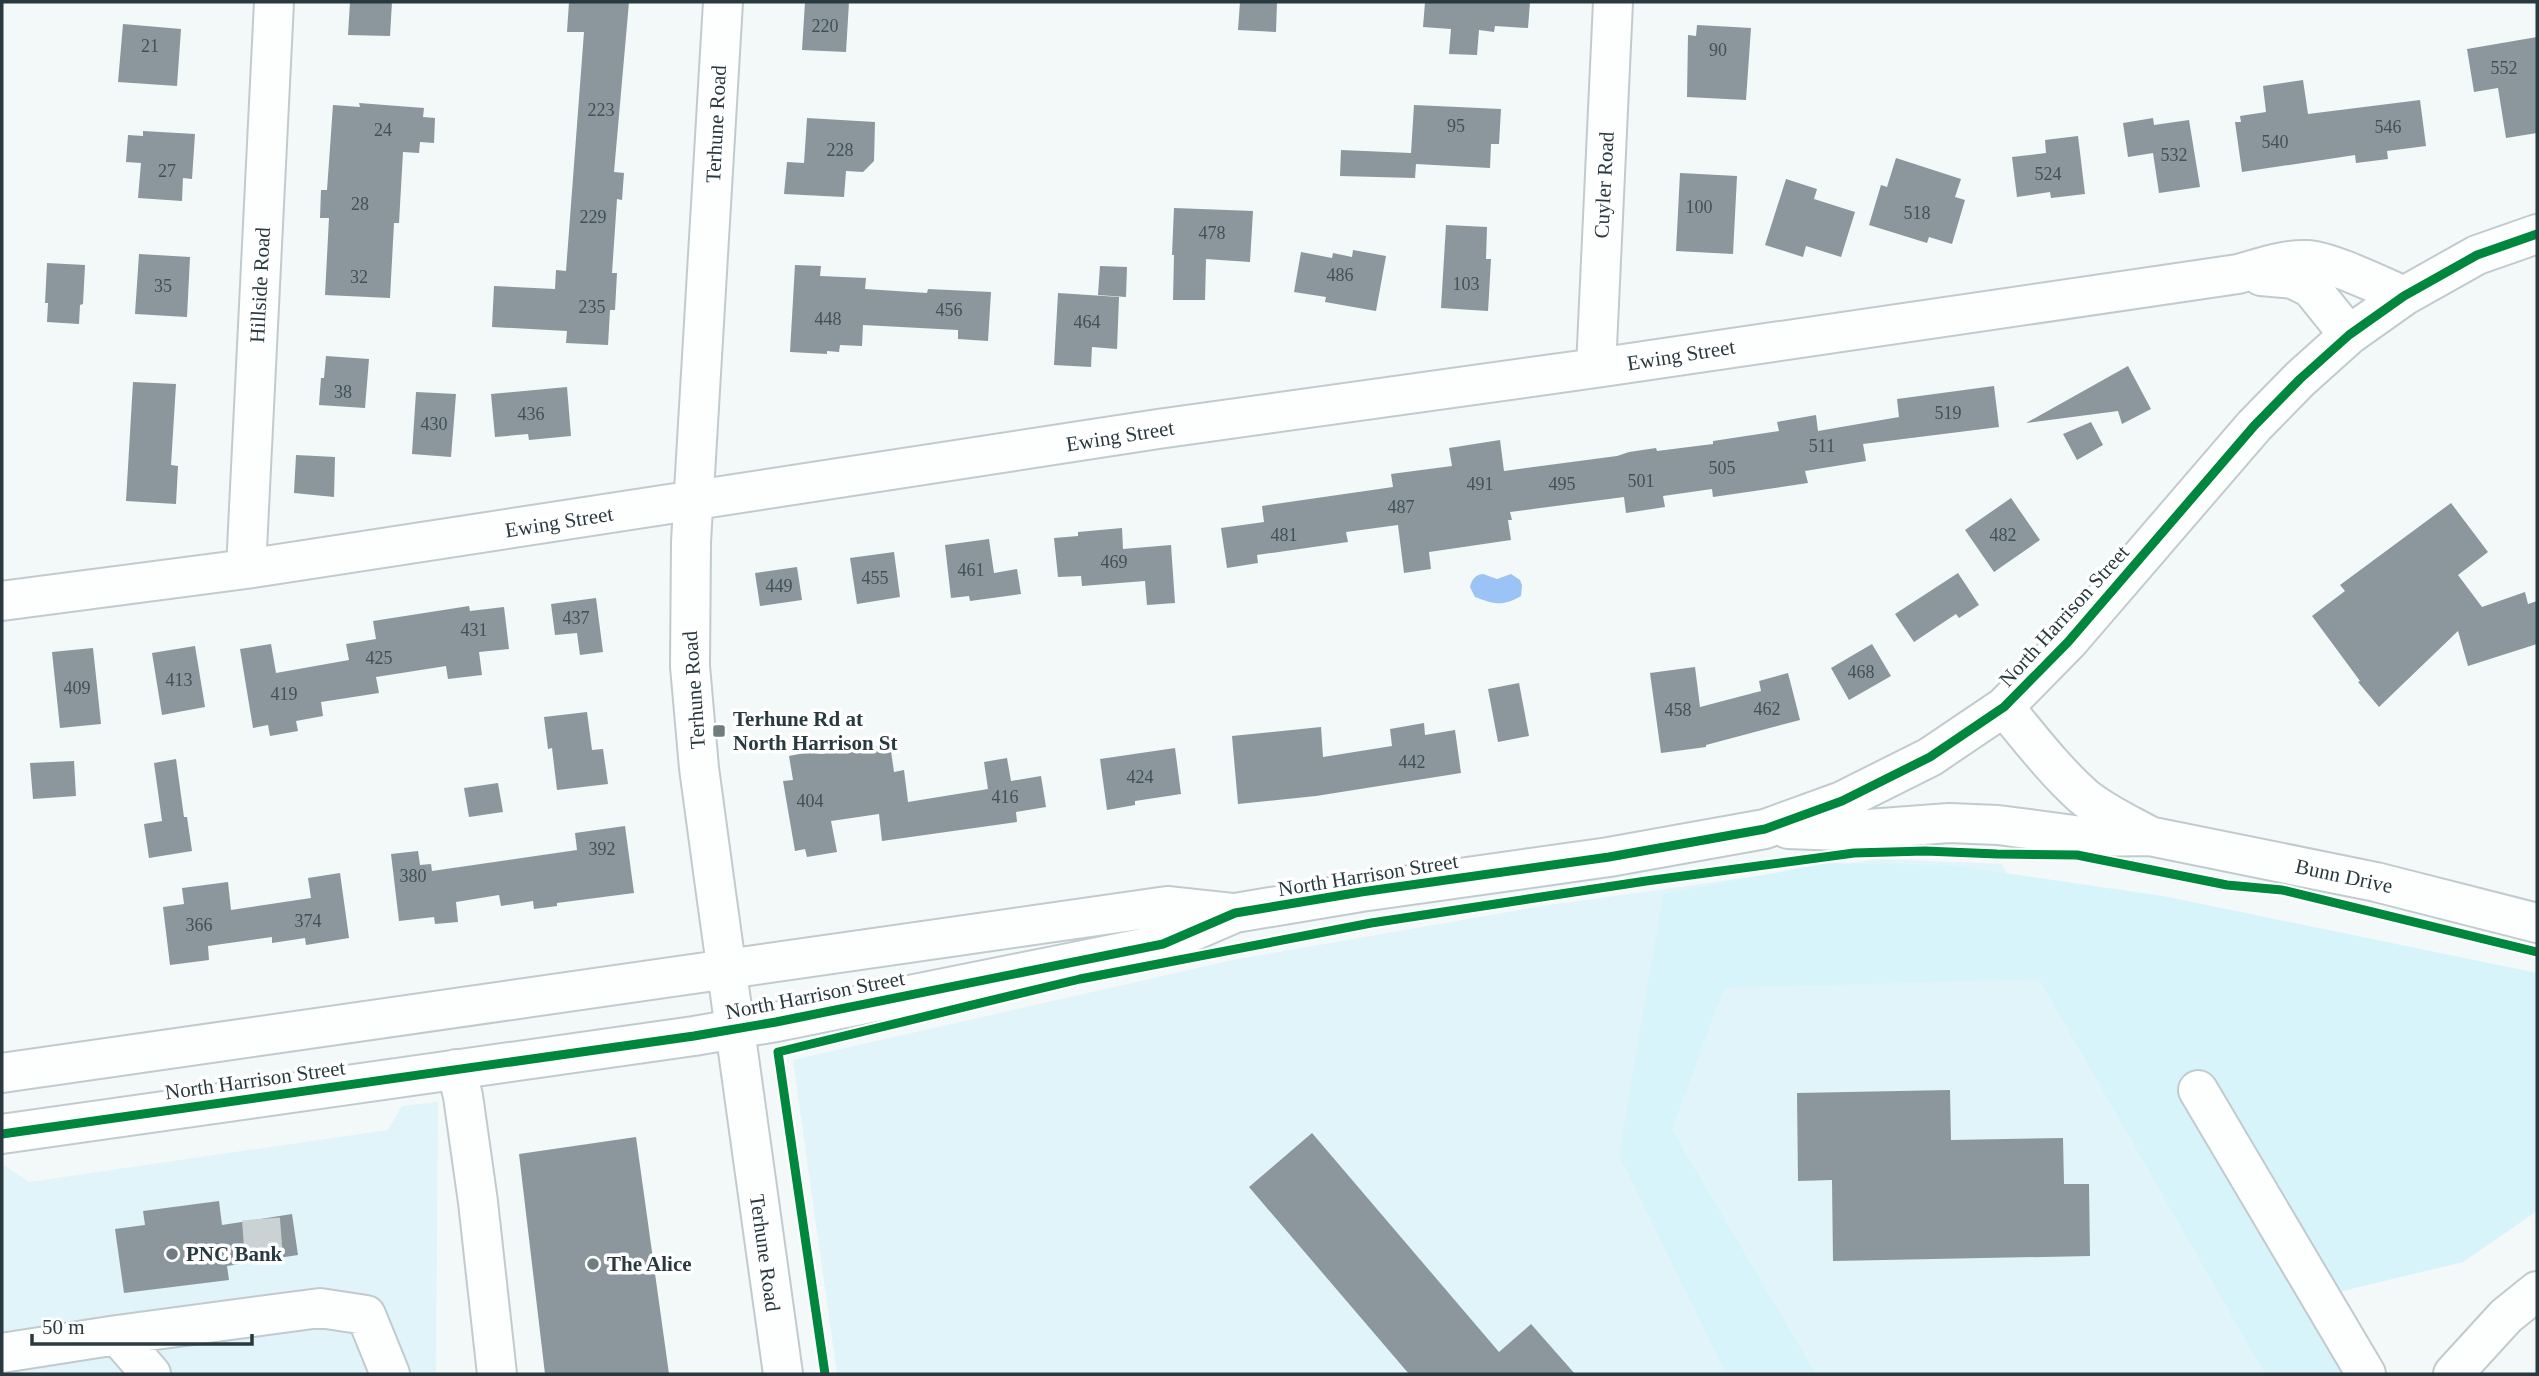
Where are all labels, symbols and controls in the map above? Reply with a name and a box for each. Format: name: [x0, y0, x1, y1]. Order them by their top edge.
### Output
house number: 220: [812, 16, 839, 36]
house number: 21: [141, 36, 159, 56]
house number: 90: [1709, 40, 1727, 60]
house number: 552: [2491, 58, 2518, 78]
street label: Terhune Road: [701, 64, 731, 184]
house number: 223: [588, 100, 615, 120]
house number: 95: [1447, 116, 1465, 136]
house number: 546: [2375, 117, 2402, 137]
house number: 24: [374, 120, 392, 140]
street label: Cuyler Road: [1589, 131, 1619, 239]
house number: 540: [2262, 132, 2289, 152]
house number: 228: [827, 140, 854, 160]
house number: 532: [2161, 145, 2188, 165]
house number: 27: [158, 161, 176, 181]
house number: 524: [2035, 164, 2062, 184]
house number: 28: [351, 194, 369, 214]
house number: 100: [1686, 197, 1713, 217]
house number: 518: [1904, 203, 1931, 223]
house number: 229: [580, 207, 607, 227]
house number: 478: [1199, 223, 1226, 243]
street label: Hillside Road: [245, 226, 275, 344]
house number: 486: [1327, 265, 1354, 285]
house number: 32: [350, 267, 368, 287]
house number: 103: [1453, 274, 1480, 294]
house number: 35: [154, 276, 172, 296]
house number: 235: [579, 297, 606, 317]
house number: 456: [936, 300, 963, 320]
house number: 448: [815, 309, 842, 329]
house number: 464: [1074, 312, 1101, 332]
street label: Ewing Street: [1625, 335, 1737, 375]
house number: 38: [334, 382, 352, 402]
house number: 519: [1935, 403, 1962, 423]
house number: 436: [518, 404, 545, 424]
house number: 430: [421, 414, 448, 434]
street label: Ewing Street: [1064, 416, 1176, 456]
house number: 511: [1809, 436, 1835, 456]
house number: 505: [1709, 458, 1736, 478]
house number: 501: [1628, 471, 1655, 491]
house number: 491: [1467, 474, 1494, 494]
house number: 495: [1549, 474, 1576, 494]
house number: 487: [1388, 497, 1415, 517]
street label: Ewing Street: [503, 502, 615, 542]
house number: 481: [1271, 525, 1298, 545]
house number: 482: [1990, 525, 2017, 545]
street label: North Harrison Street: [1994, 540, 2134, 692]
house number: 469: [1101, 552, 1128, 572]
house number: 461: [958, 560, 985, 580]
house number: 455: [862, 568, 889, 588]
house number: 449: [766, 576, 793, 596]
house number: 437: [563, 608, 590, 628]
house number: 431: [461, 620, 488, 640]
street label: Terhune Road: [678, 630, 710, 750]
house number: 425: [366, 648, 393, 668]
house number: 468: [1848, 662, 1875, 682]
house number: 413: [166, 670, 193, 690]
house number: 409: [64, 678, 91, 698]
house number: 419: [271, 684, 298, 704]
house number: 462: [1754, 699, 1781, 719]
house number: 458: [1665, 700, 1692, 720]
place label: Terhune Rd at North Harrison St: [733, 707, 898, 755]
marker: Terhune Rd at North Harrison St: [711, 723, 727, 739]
house number: 442: [1399, 752, 1426, 772]
house number: 424: [1127, 767, 1154, 787]
house number: 416: [992, 787, 1019, 807]
house number: 404: [797, 791, 824, 811]
house number: 392: [589, 839, 616, 859]
street label: North Harrison Street: [1276, 849, 1460, 901]
street label: Bunn Drive: [2293, 854, 2395, 898]
house number: 380: [400, 866, 427, 886]
house number: 374: [295, 911, 322, 931]
house number: 366: [186, 915, 213, 935]
street label: North Harrison Street: [723, 966, 907, 1024]
street label: North Harrison Street: [163, 1055, 347, 1105]
street label: Terhune Road: [745, 1193, 785, 1314]
place label: PNC Bank: [186, 1242, 283, 1266]
marker: PNC Bank: [164, 1246, 180, 1262]
place label: The Alice: [607, 1252, 692, 1276]
marker: The Alice: [585, 1256, 601, 1272]
scale bar: [32, 1302, 252, 1346]
text: 50 m: [42, 1315, 85, 1339]

